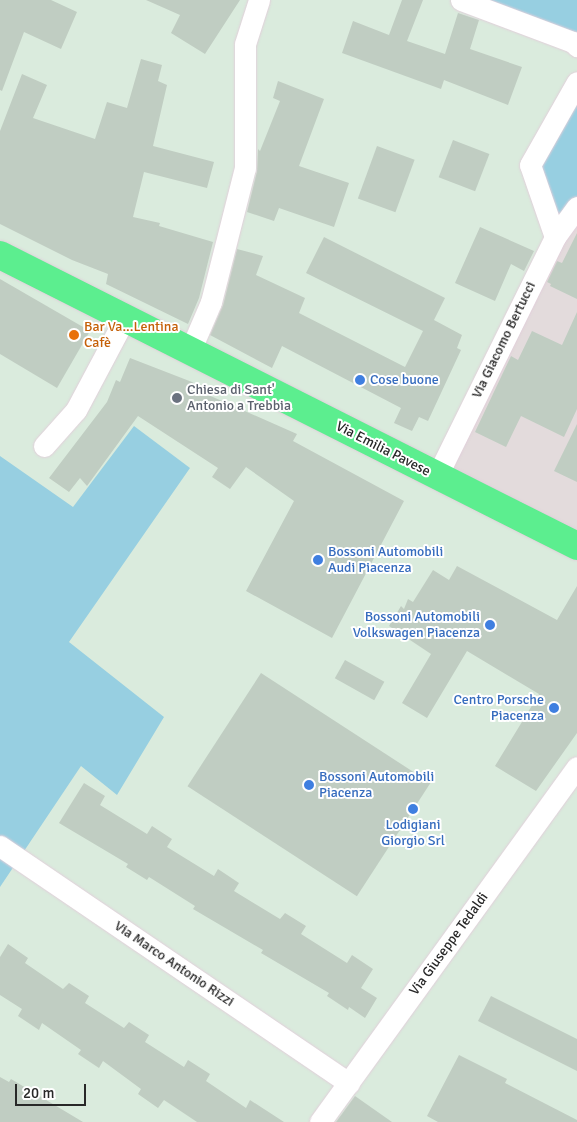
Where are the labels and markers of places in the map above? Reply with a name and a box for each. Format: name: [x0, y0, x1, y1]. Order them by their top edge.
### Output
place label: Bar Va...Lentina Cafè: [84, 319, 179, 352]
marker: Bar Va...Lentina Cafè: [68, 329, 80, 341]
place label: Cose buone: [370, 372, 439, 388]
marker: Cose buone: [354, 374, 366, 386]
place label: Chiesa di Sant' Antonio a Trebbia: [187, 382, 291, 414]
marker: Chiesa di Sant' Antonio a Trebbia: [171, 392, 183, 404]
place label: Bossoni Automobili Audi Piacenza: [328, 544, 443, 576]
marker: Bossoni Automobili Audi Piacenza: [312, 554, 324, 566]
place label: Bossoni Automobili Volkswagen Piacenza: [353, 609, 480, 642]
marker: Bossoni Automobili Volkswagen Piacenza: [484, 619, 496, 631]
place label: Centro Porsche Piacenza: [454, 692, 544, 724]
marker: Centro Porsche Piacenza: [548, 702, 560, 714]
place label: Bossoni Automobili Piacenza: [319, 769, 434, 802]
marker: Bossoni Automobili Piacenza: [303, 779, 315, 791]
marker: Lodigiani Giorgio Srl: [407, 803, 419, 815]
place label: Lodigiani Giorgio Srl: [381, 817, 445, 850]

